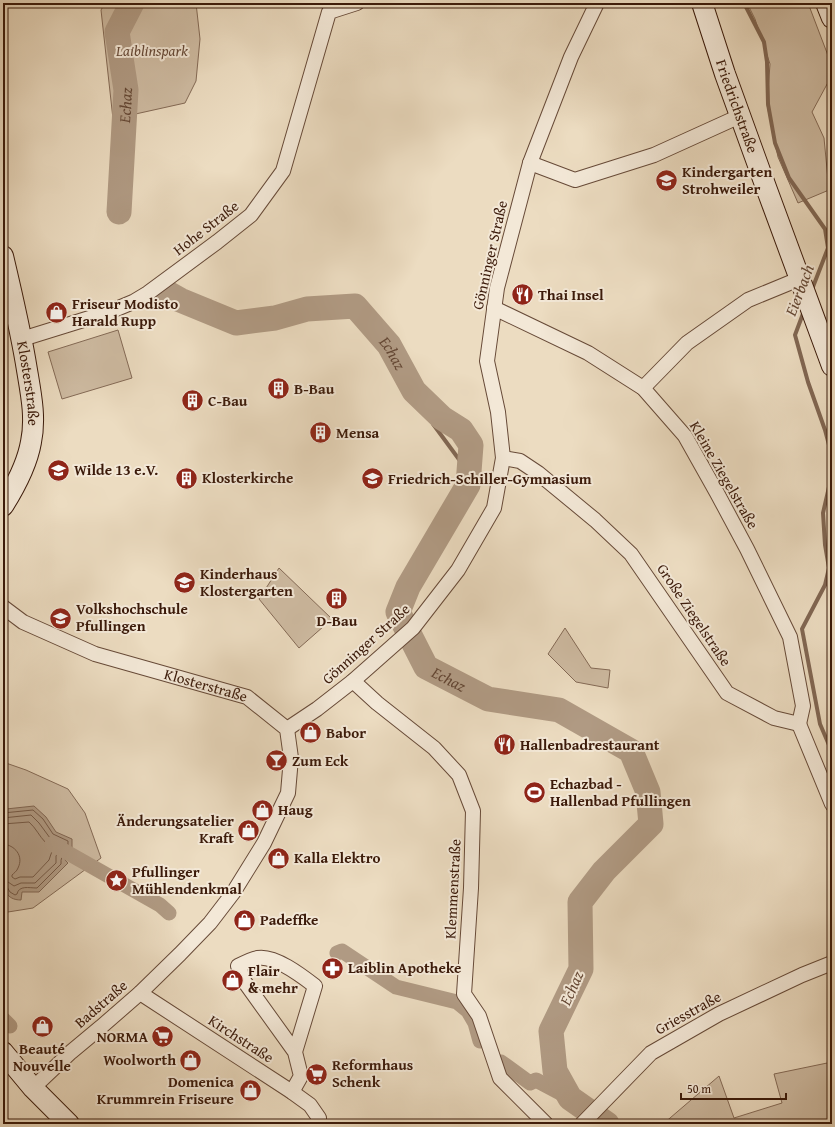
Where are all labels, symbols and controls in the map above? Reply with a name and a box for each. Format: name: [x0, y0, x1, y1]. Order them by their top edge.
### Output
park label: Laiblinspark: [115, 40, 188, 61]
street label: Friedrichstraße: [711, 57, 764, 156]
water label: Echaz: [112, 86, 138, 124]
place label: Kindergarten Strohweiler: [682, 161, 772, 199]
school or university icon: Kindergarten Strohweiler: [654, 168, 680, 194]
street label: Hohe Straße: [169, 195, 243, 260]
street label: Gönninger Straße: [467, 198, 512, 312]
water label: Eierbach: [778, 261, 820, 320]
restaurant icon: Thai Insel: [510, 282, 536, 308]
place label: Thai Insel: [538, 284, 604, 305]
place label: Friseur Modisto Harald Rupp: [72, 293, 178, 331]
shop icon: Friseur Modisto Harald Rupp: [44, 300, 70, 326]
water label: Echaz: [373, 330, 413, 375]
street label: Klosterstraße: [12, 339, 44, 426]
building icon: B-Bau: [265, 376, 291, 402]
place label: B-Bau: [294, 378, 335, 399]
building icon: C-Bau: [180, 388, 206, 414]
place label: C-Bau: [208, 390, 248, 411]
street label: Kleine Ziegelstraße: [685, 417, 764, 532]
building icon: Mensa: [307, 420, 333, 446]
place label: Mensa: [336, 422, 380, 443]
school or university icon: Wilde 13 e.V.: [45, 457, 71, 483]
place label: Wilde 13 e.V.: [74, 459, 158, 480]
building icon: Klosterkirche: [174, 465, 200, 491]
school or university icon: Friedrich-Schiller-Gymnasium: [360, 466, 386, 492]
place label: Klosterkirche: [202, 467, 293, 488]
place label: Friedrich-Schiller-Gymnasium: [388, 468, 592, 489]
street label: Große Ziegelstraße: [652, 559, 737, 670]
place label: Kinderhaus Klostergarten: [200, 563, 293, 601]
school or university icon: Kinderhaus Klostergarten: [172, 570, 198, 596]
building icon: D-Bau: [324, 585, 350, 611]
place label: Volkshochschule Pfullingen: [76, 598, 188, 636]
street label: Gönninger Straße: [317, 599, 414, 689]
school or university icon: Volkshochschule Pfullingen: [48, 605, 74, 631]
place label: D-Bau: [317, 610, 358, 631]
water label: Echaz: [427, 660, 471, 698]
street label: Klosterstraße: [162, 663, 250, 707]
shop icon: Babor: [297, 720, 323, 746]
place label: Babor: [326, 722, 366, 743]
restaurant icon: Hallenbadrestaurant: [491, 732, 517, 758]
place label: Hallenbadrestaurant: [520, 734, 660, 755]
bar icon: Zum Eck: [263, 748, 289, 774]
place label: Zum Eck: [292, 750, 349, 771]
place label: Echazbad - Hallenbad Pfullingen: [550, 773, 691, 811]
sports icon: Echazbad - Hallenbad Pfullingen: [522, 780, 548, 806]
shop icon: Haug: [250, 797, 276, 823]
place label: Haug: [278, 799, 313, 820]
place label: Änderungsatelier Kraft: [117, 810, 234, 848]
shop icon: Änderungsatelier Kraft: [236, 817, 262, 843]
street label: Klemmenstraße: [439, 838, 466, 940]
shop icon: Kalla Elektro: [266, 845, 292, 871]
place label: Kalla Elektro: [294, 847, 380, 868]
place label: Pfullinger Mühlendenkmal: [132, 861, 242, 899]
place icon: Pfullinger Mühlendenkmal: [104, 868, 130, 894]
shop icon: Padeffke: [231, 907, 257, 933]
place label: Padeffke: [260, 909, 318, 930]
pharmacy icon: Laiblin Apotheke: [320, 955, 346, 981]
place label: Laiblin Apotheke: [348, 957, 461, 978]
place label: Flair & mehr: [248, 960, 298, 998]
water label: Echaz: [552, 966, 590, 1010]
shop icon: Flair & mehr: [220, 967, 246, 993]
street label: Badstraße: [70, 975, 132, 1032]
street label: Griesstraße: [651, 986, 725, 1039]
street label: Kirchstraße: [204, 1010, 278, 1068]
shop icon: Beauté Nouvelle: [29, 1013, 55, 1039]
supermarket icon: NORMA: [150, 1024, 176, 1050]
place label: NORMA: [97, 1026, 148, 1047]
place label: Beauté Nouvelle: [13, 1038, 71, 1076]
shop icon: Woolworth: [178, 1047, 204, 1073]
place label: Woolworth: [103, 1049, 176, 1070]
place label: Reformhaus Schenk: [332, 1054, 413, 1092]
supermarket icon: Reformhaus Schenk: [304, 1061, 330, 1087]
place label: Domenica Krummrein Friseure: [97, 1071, 234, 1109]
scale bar: [681, 1075, 786, 1101]
shop icon: Domenica Krummrein Friseure: [237, 1078, 263, 1104]
text: 50 m: [687, 1080, 711, 1097]

